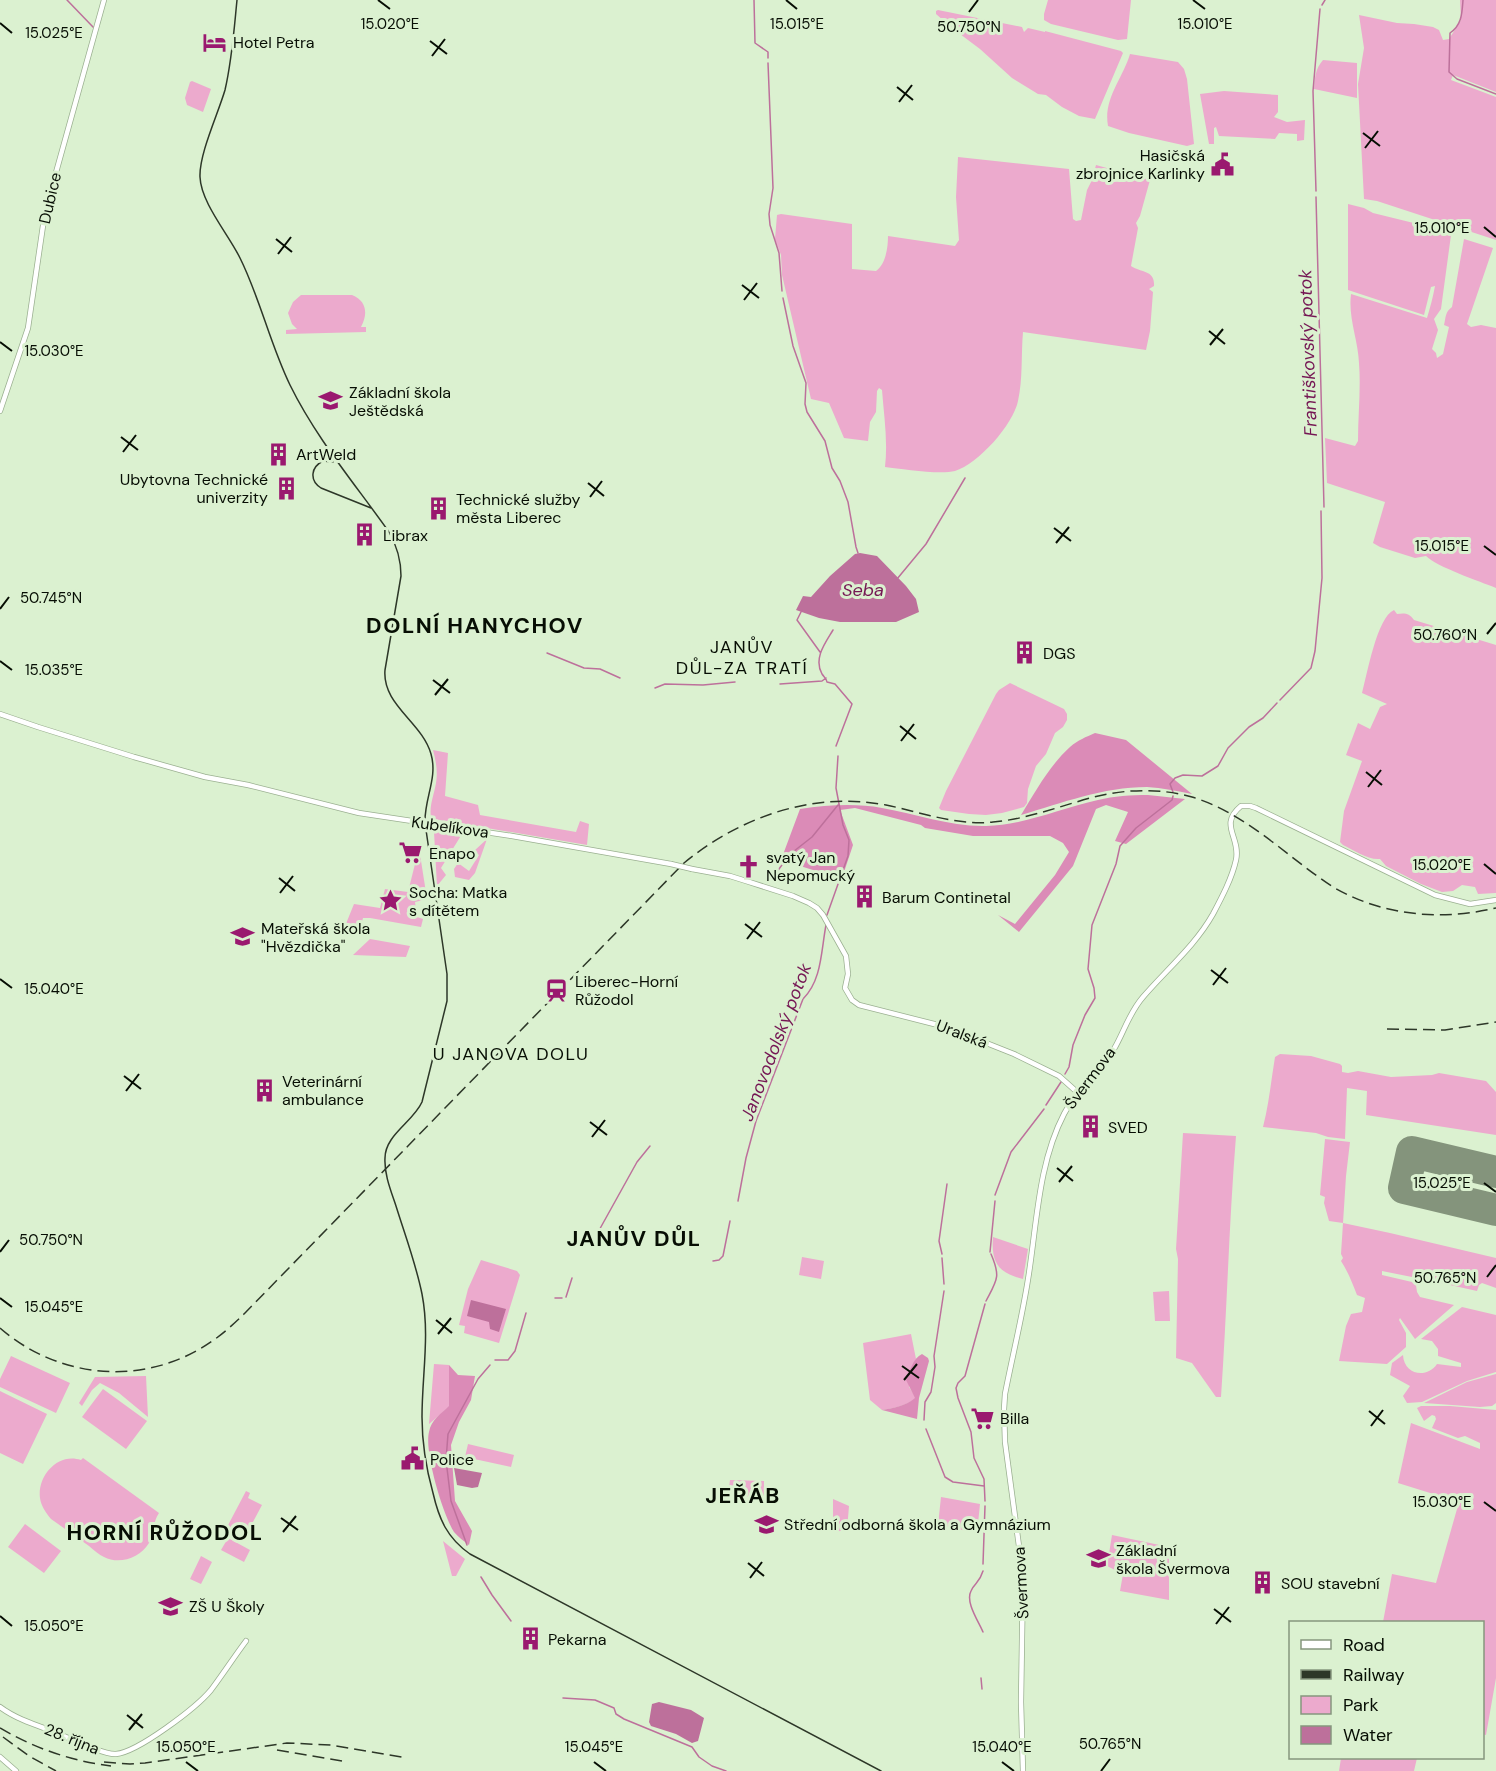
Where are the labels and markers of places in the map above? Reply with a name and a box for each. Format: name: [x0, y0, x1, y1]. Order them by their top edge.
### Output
hotel icon: Hotel Petra: [202, 29, 228, 55]
place label: Hotel Petra: [233, 32, 315, 53]
place label: Hasičská zbrojnice Karlinky: [1076, 145, 1205, 184]
public building icon: Hasičská zbrojnice Karlinky: [1210, 151, 1236, 177]
place label: Základní škola Ještědská: [349, 382, 451, 421]
school or university icon: Základní škola Ještědská: [318, 388, 344, 414]
building icon: ArtWeld: [265, 441, 291, 467]
place label: ArtWeld: [296, 444, 356, 465]
place label: Ubytovna Technické univerzity: [120, 469, 268, 508]
building icon: Ubytovna Technické univerzity: [273, 475, 299, 501]
place label: Technické služby města Liberec: [456, 489, 580, 528]
building icon: Technické služby města Liberec: [425, 495, 451, 521]
building icon: Librax: [352, 522, 378, 548]
place label: Librax: [383, 525, 428, 546]
building icon: DGS: [1012, 640, 1038, 666]
place label: DGS: [1043, 643, 1075, 664]
supermarket icon: Enapo: [398, 840, 424, 866]
place label: Enapo: [429, 843, 475, 864]
place label: svatý Jan Nepomucký: [766, 847, 855, 886]
church icon: svatý Jan Nepomucký: [735, 853, 761, 879]
place label: Socha: Matka s dítětem: [409, 882, 507, 921]
building icon: Barum Continetal: [851, 884, 877, 910]
place label: Barum Continetal: [882, 887, 1011, 908]
place icon: Socha: Matka s dítětem: [378, 888, 404, 914]
place label: Mateřská škola "Hvězdička": [261, 918, 370, 957]
school or university icon: Mateřská škola "Hvězdička": [230, 924, 256, 950]
place label: Liberec-Horní Růžodol: [575, 971, 678, 1010]
station icon: Liberec-Horní Růžodol: [544, 977, 570, 1003]
place label: Veterinární ambulance: [282, 1071, 364, 1110]
building icon: Veterinární ambulance: [251, 1077, 277, 1103]
building icon: SVED: [1077, 1114, 1103, 1140]
place label: SVED: [1108, 1117, 1148, 1138]
supermarket icon: Billa: [969, 1405, 995, 1431]
place label: Billa: [1000, 1408, 1029, 1429]
public building icon: Police: [399, 1446, 425, 1472]
place label: Police: [430, 1449, 474, 1470]
school or university icon: Střední odborná škola a Gymnázium: [753, 1511, 779, 1537]
place label: Střední odborná škola a Gymnázium: [784, 1514, 1051, 1535]
place label: Základní škola Švermova: [1116, 1540, 1230, 1579]
school or university icon: Základní škola Švermova: [1085, 1546, 1111, 1572]
building icon: SOU stavební: [1250, 1570, 1276, 1596]
place label: SOU stavební: [1281, 1573, 1380, 1594]
school or university icon: ZŠ U Školy: [158, 1593, 184, 1619]
place label: ZŠ U Školy: [189, 1596, 265, 1617]
building icon: Pekarna: [517, 1626, 543, 1652]
place label: Pekarna: [548, 1629, 606, 1650]

